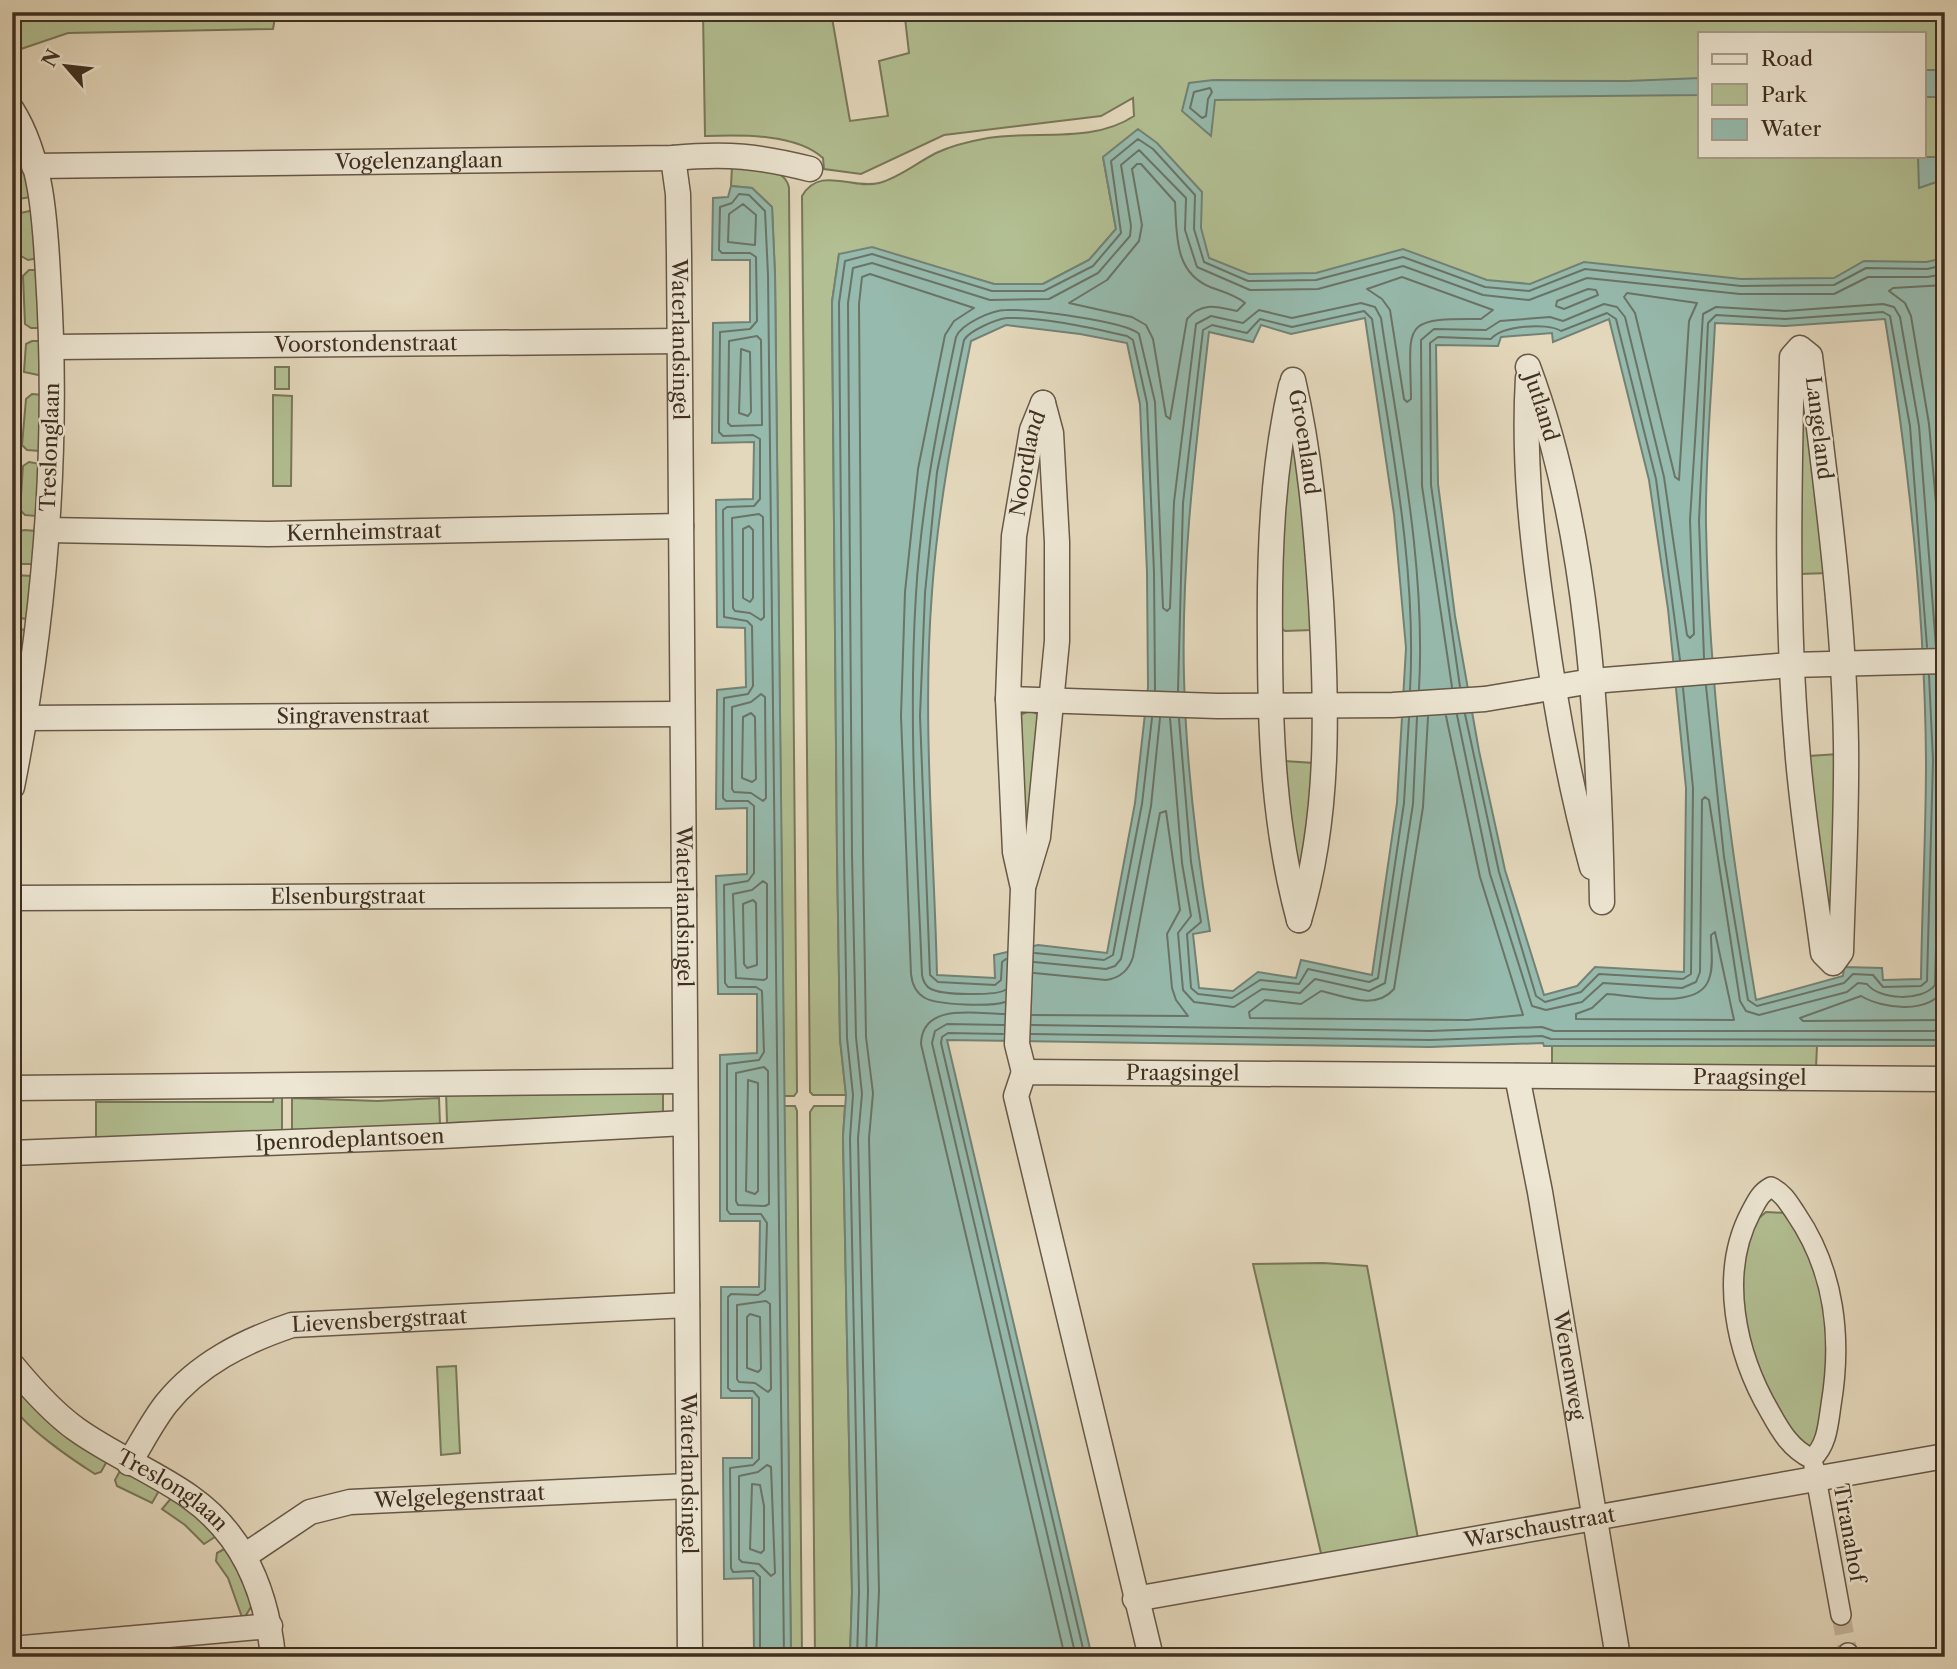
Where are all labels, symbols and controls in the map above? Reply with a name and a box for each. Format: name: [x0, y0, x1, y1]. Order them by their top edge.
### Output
north arrow: [32, 32, 102, 102]
legend: [1698, 32, 1926, 158]
text: N: [37, 46, 65, 71]
text: Road: [1761, 46, 1813, 71]
text: Park: [1761, 82, 1807, 107]
text: Water: [1760, 116, 1821, 141]
street label: Vogelenzanglaan: [334, 147, 503, 174]
street label: Waterlandsingel: [667, 258, 693, 420]
street label: Voorstondenstraat: [273, 330, 458, 357]
street label: Jutland: [1518, 366, 1564, 444]
street label: Langeland: [1801, 375, 1838, 481]
street label: Treslonglaan: [35, 382, 64, 512]
street label: Groenland: [1283, 387, 1325, 496]
street label: Noordland: [1005, 406, 1051, 518]
street label: Kernheimstraat: [286, 518, 442, 546]
street label: Singravenstraat: [276, 703, 430, 728]
street label: Waterlandsingel: [671, 825, 698, 987]
street label: Elsenburgstraat: [270, 883, 426, 909]
street label: Praagsingel: [1126, 1060, 1240, 1086]
street label: Praagsingel: [1693, 1064, 1807, 1090]
street label: Ipenrodeplantsoen: [255, 1123, 445, 1155]
street label: Lievensbergstraat: [291, 1303, 468, 1337]
street label: Wenenweg: [1548, 1308, 1591, 1423]
street label: Waterlandsingel: [676, 1392, 702, 1554]
street label: Treslonglaan: [113, 1444, 234, 1536]
street label: Welgelegenstraat: [373, 1480, 546, 1513]
street label: Tiranahof: [1829, 1482, 1871, 1586]
street label: Warschaustraat: [1461, 1501, 1618, 1553]

